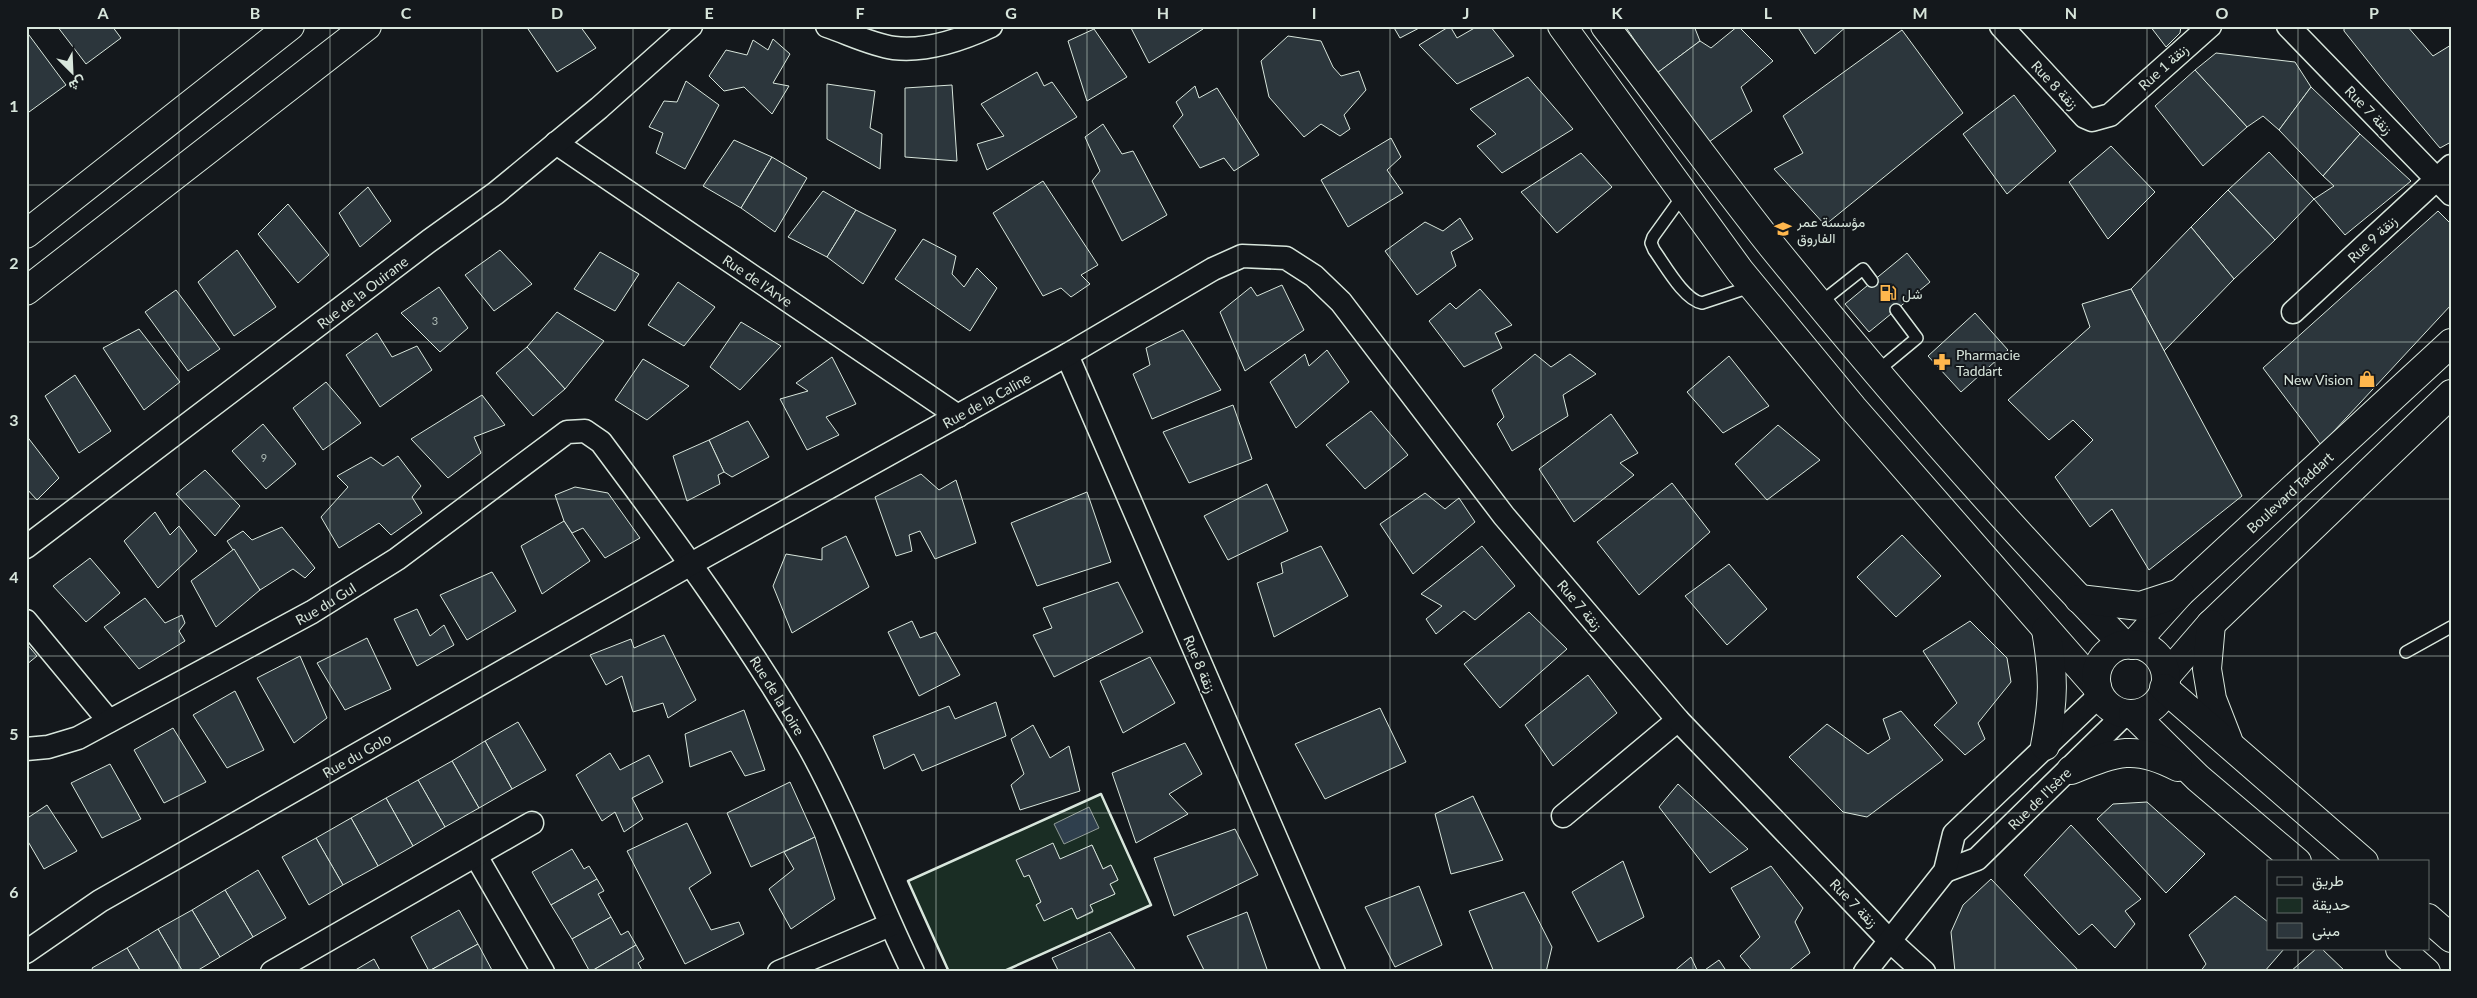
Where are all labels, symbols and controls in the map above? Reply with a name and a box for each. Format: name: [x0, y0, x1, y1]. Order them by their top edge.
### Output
text: A: [96, 3, 109, 22]
text: B: [250, 3, 260, 22]
text: C: [401, 3, 412, 22]
text: D: [551, 3, 563, 22]
text: E: [704, 3, 714, 22]
text: F: [855, 3, 865, 22]
text: G: [1005, 3, 1017, 22]
text: H: [1157, 3, 1169, 22]
text: I: [1312, 3, 1316, 22]
text: J: [1463, 3, 1469, 22]
text: K: [1612, 3, 1624, 22]
text: L: [1764, 3, 1773, 22]
text: M: [1912, 3, 1928, 22]
text: N: [2065, 3, 2077, 22]
text: O: [2216, 3, 2229, 22]
text: P: [2369, 3, 2379, 22]
street label: Rue 1 زنقة: [2135, 40, 2192, 94]
north arrow: [48, 48, 98, 98]
street label: Rue 8 زنقة: [2027, 57, 2082, 114]
text: ش: [66, 72, 89, 96]
street label: Rue 7 زنقة: [2341, 82, 2396, 139]
text: 1: [9, 96, 19, 115]
street label: Rue 9 زنقة: [2344, 212, 2401, 267]
place label: مؤسسة عمر الفاروق: [1796, 213, 1865, 247]
school or university icon: مؤسسة عمر الفاروق: [1773, 219, 1793, 239]
street label: Rue de l'Arve: [720, 250, 796, 310]
street label: Rue de la Ouirane: [313, 252, 411, 332]
text: 2: [9, 253, 19, 272]
fuel station icon: شل: [1878, 283, 1898, 303]
place label: شل: [1902, 285, 1922, 303]
house number: 3: [432, 314, 438, 327]
place label: Pharmacie Taddart: [1956, 346, 2020, 379]
pharmacy icon: Pharmacie Taddart: [1932, 352, 1952, 372]
street label: Rue de la Caline: [939, 369, 1033, 431]
shop icon: New Vision: [2357, 369, 2377, 389]
place label: New Vision: [2283, 371, 2353, 388]
text: 3: [9, 410, 19, 429]
street label: Boulevard Taddart: [2243, 448, 2336, 536]
house number: 9: [261, 451, 267, 464]
text: 4: [9, 567, 19, 586]
street label: Rue 7 زنقة: [1553, 576, 1606, 635]
street label: Rue du Gul: [292, 578, 359, 628]
street label: Rue 8 زنقة: [1179, 633, 1220, 696]
street label: Rue de la Loire: [747, 652, 809, 738]
text: 5: [9, 724, 19, 743]
street label: Rue du Golo: [319, 729, 394, 781]
street label: Rue de l'Isère: [2004, 764, 2074, 833]
legend: [2267, 860, 2430, 950]
text: طريق: [2312, 871, 2344, 891]
street label: Rue 7 زنقة: [1826, 875, 1881, 932]
text: 6: [9, 882, 19, 901]
text: حديقة: [2312, 895, 2350, 914]
text: مبنى: [2312, 921, 2340, 941]

